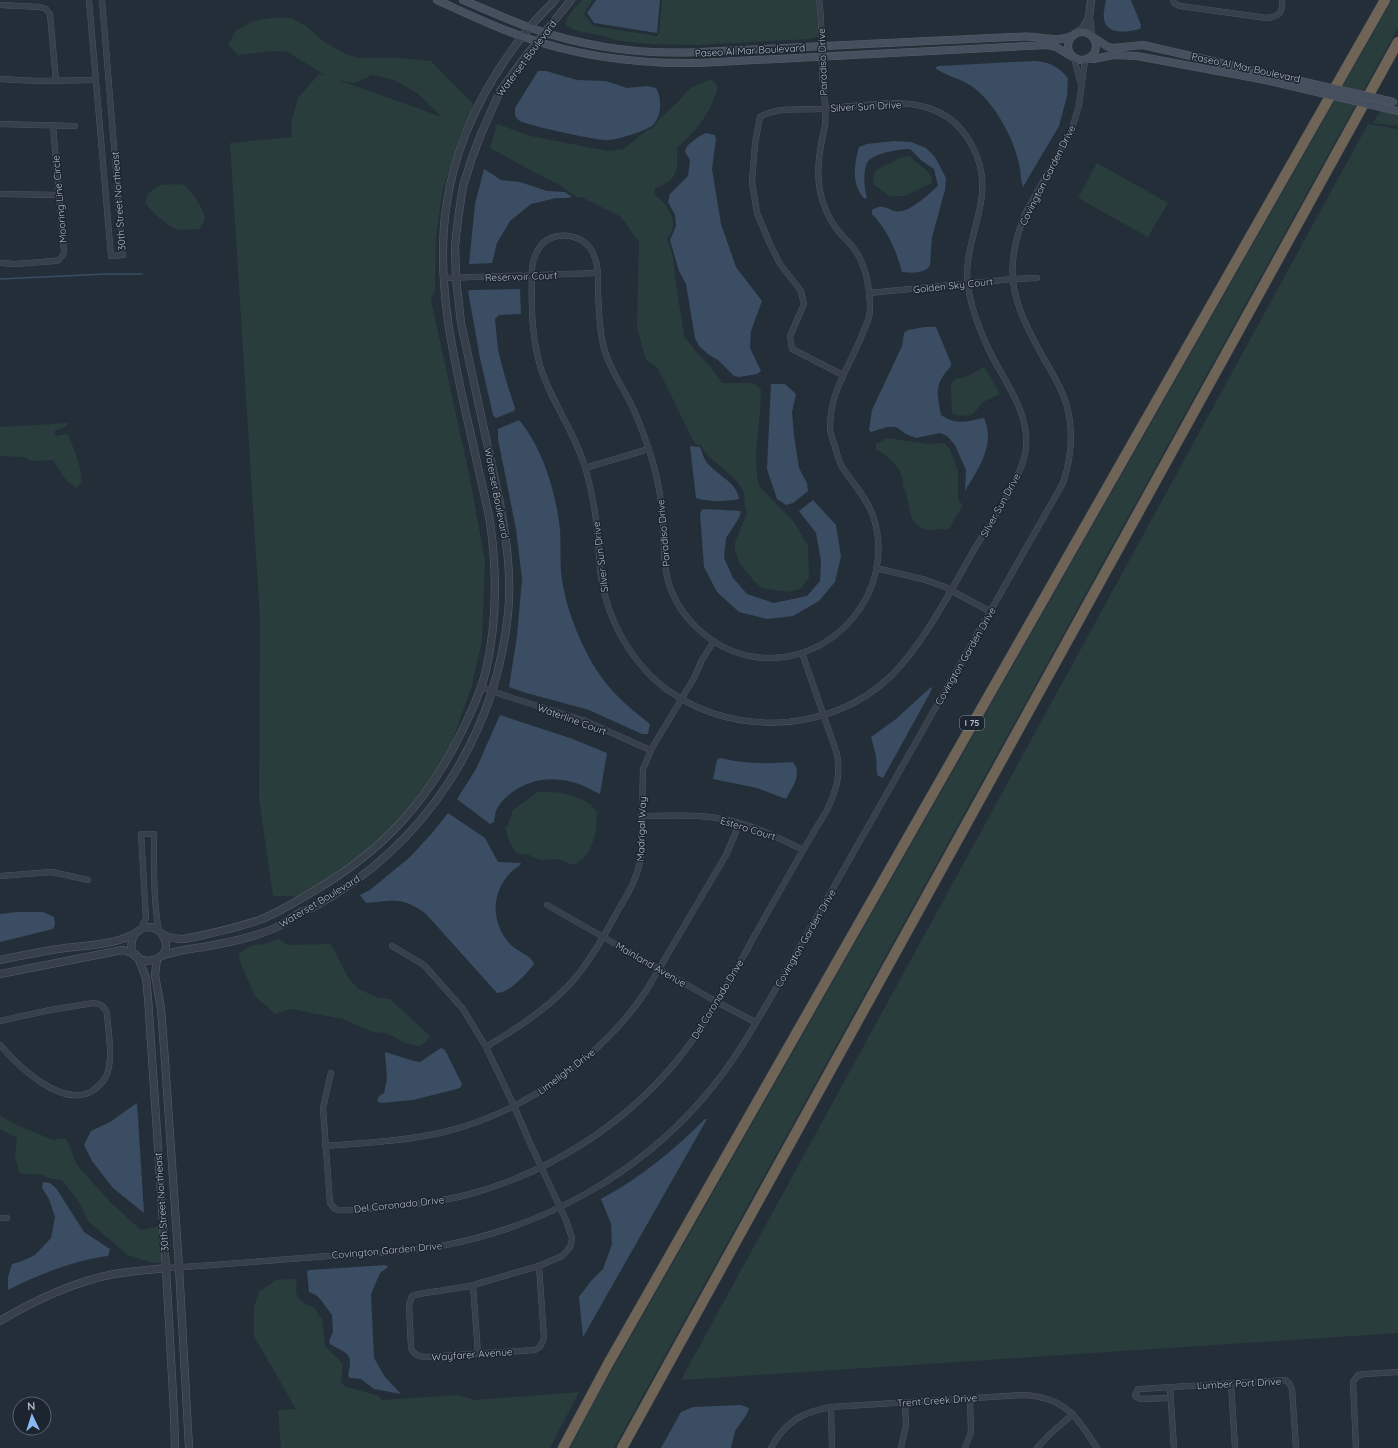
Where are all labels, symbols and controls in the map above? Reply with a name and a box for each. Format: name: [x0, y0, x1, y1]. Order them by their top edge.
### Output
street label: Waterset Boulevard: [494, 18, 559, 99]
street label: Paradiso Drive: [815, 28, 830, 96]
street label: Paseo Al Mar Boulevard: [694, 41, 806, 60]
street label: Paseo Al Mar Boulevard: [1190, 50, 1301, 85]
street label: Silver Sun Drive: [830, 98, 902, 115]
street label: Covington Garden Drive: [1016, 123, 1079, 228]
street label: 30th Street Northeast: [109, 150, 128, 251]
street label: Mooring Line Circle: [49, 154, 70, 243]
street label: Reservoir Court: [485, 269, 558, 284]
street label: Golden Sky Court: [912, 275, 994, 296]
street label: Waterset Boulevard: [481, 447, 512, 539]
street label: Silver Sun Drive: [977, 471, 1024, 540]
street label: Paradiso Drive: [654, 498, 673, 567]
street label: Silver Sun Drive: [590, 520, 611, 593]
street label: Covington Garden Drive: [932, 605, 999, 708]
street label: Waterline Court: [536, 701, 609, 738]
road number: I 75: [960, 716, 984, 730]
street label: Madrigal Way: [634, 796, 649, 862]
street label: Estero Court: [719, 814, 778, 843]
street label: Waterset Boulevard: [276, 872, 362, 931]
street label: Covington Garden Drive: [772, 887, 839, 990]
street label: Mainland Avenue: [613, 939, 689, 990]
street label: Del Coronado Drive: [688, 957, 747, 1042]
street label: Limelight Drive: [535, 1045, 598, 1097]
street label: 30th Street Northeast: [152, 1151, 171, 1252]
street label: Del Coronado Drive: [353, 1193, 445, 1216]
street label: Covington Garden Drive: [331, 1239, 443, 1262]
street label: Wayfarer Avenue: [431, 1345, 513, 1364]
street label: Lumber Port Drive: [1197, 1375, 1282, 1392]
street label: Trent Creek Drive: [897, 1391, 978, 1410]
north arrow: [12, 1396, 52, 1436]
text: N: [27, 1399, 36, 1413]

